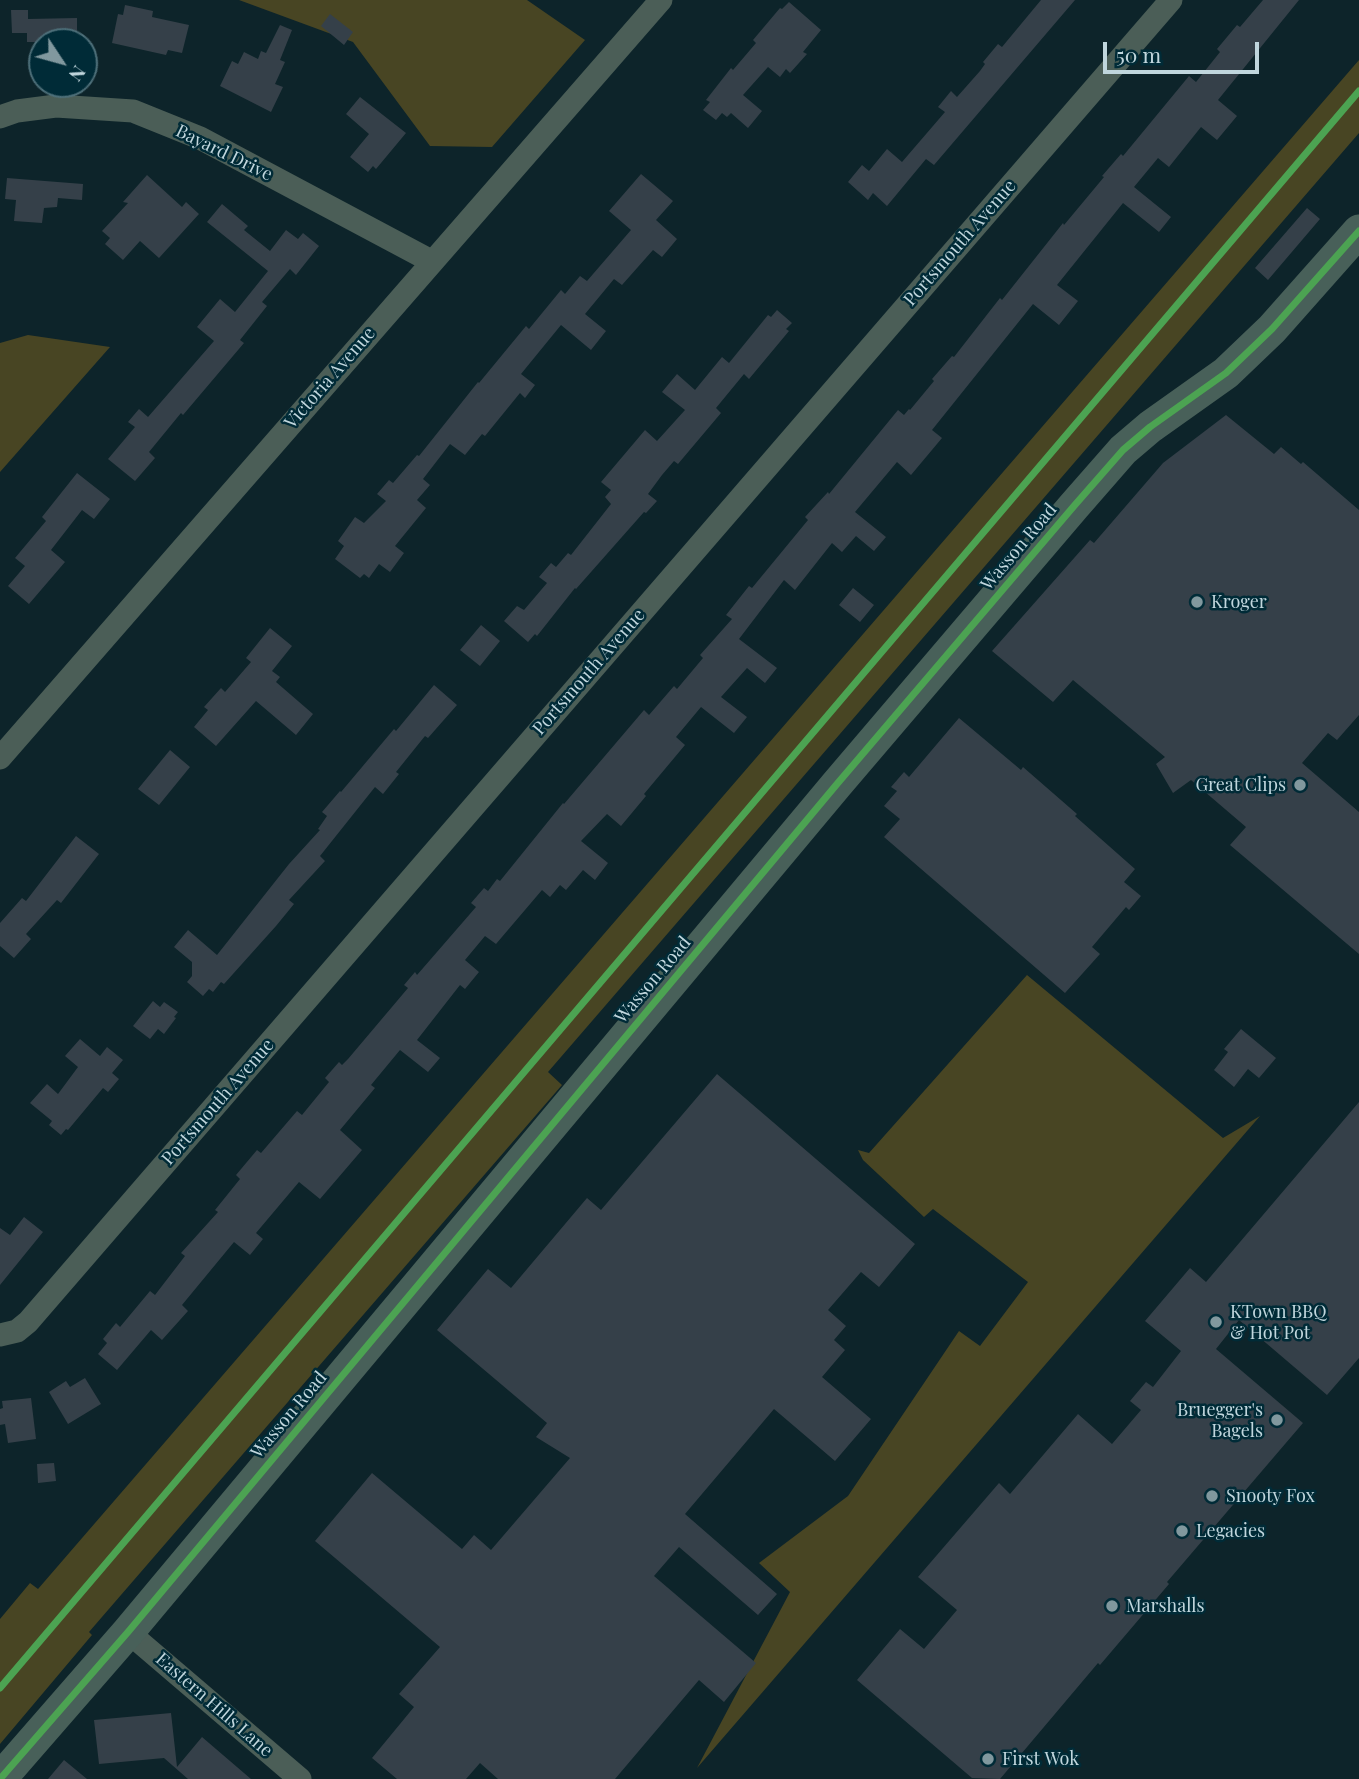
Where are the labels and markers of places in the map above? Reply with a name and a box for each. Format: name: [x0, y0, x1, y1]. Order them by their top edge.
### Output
place label: Kroger: [1211, 591, 1267, 613]
marker: Kroger: [1189, 594, 1205, 610]
place label: Great Clips: [1195, 774, 1286, 796]
marker: Great Clips: [1292, 777, 1308, 793]
place label: KTown BBQ & Hot Pot: [1230, 1301, 1327, 1344]
marker: KTown BBQ & Hot Pot: [1208, 1314, 1224, 1330]
place label: Bruegger's Bagels: [1177, 1399, 1263, 1442]
marker: Bruegger's Bagels: [1269, 1412, 1285, 1428]
place label: Snooty Fox: [1226, 1485, 1315, 1507]
marker: Snooty Fox: [1204, 1488, 1220, 1504]
place label: Legacies: [1196, 1520, 1265, 1542]
marker: Legacies: [1174, 1523, 1190, 1539]
place label: Marshalls: [1126, 1595, 1204, 1617]
marker: Marshalls: [1104, 1598, 1120, 1614]
place label: First Wok: [1002, 1748, 1079, 1770]
marker: First Wok: [980, 1751, 996, 1767]

